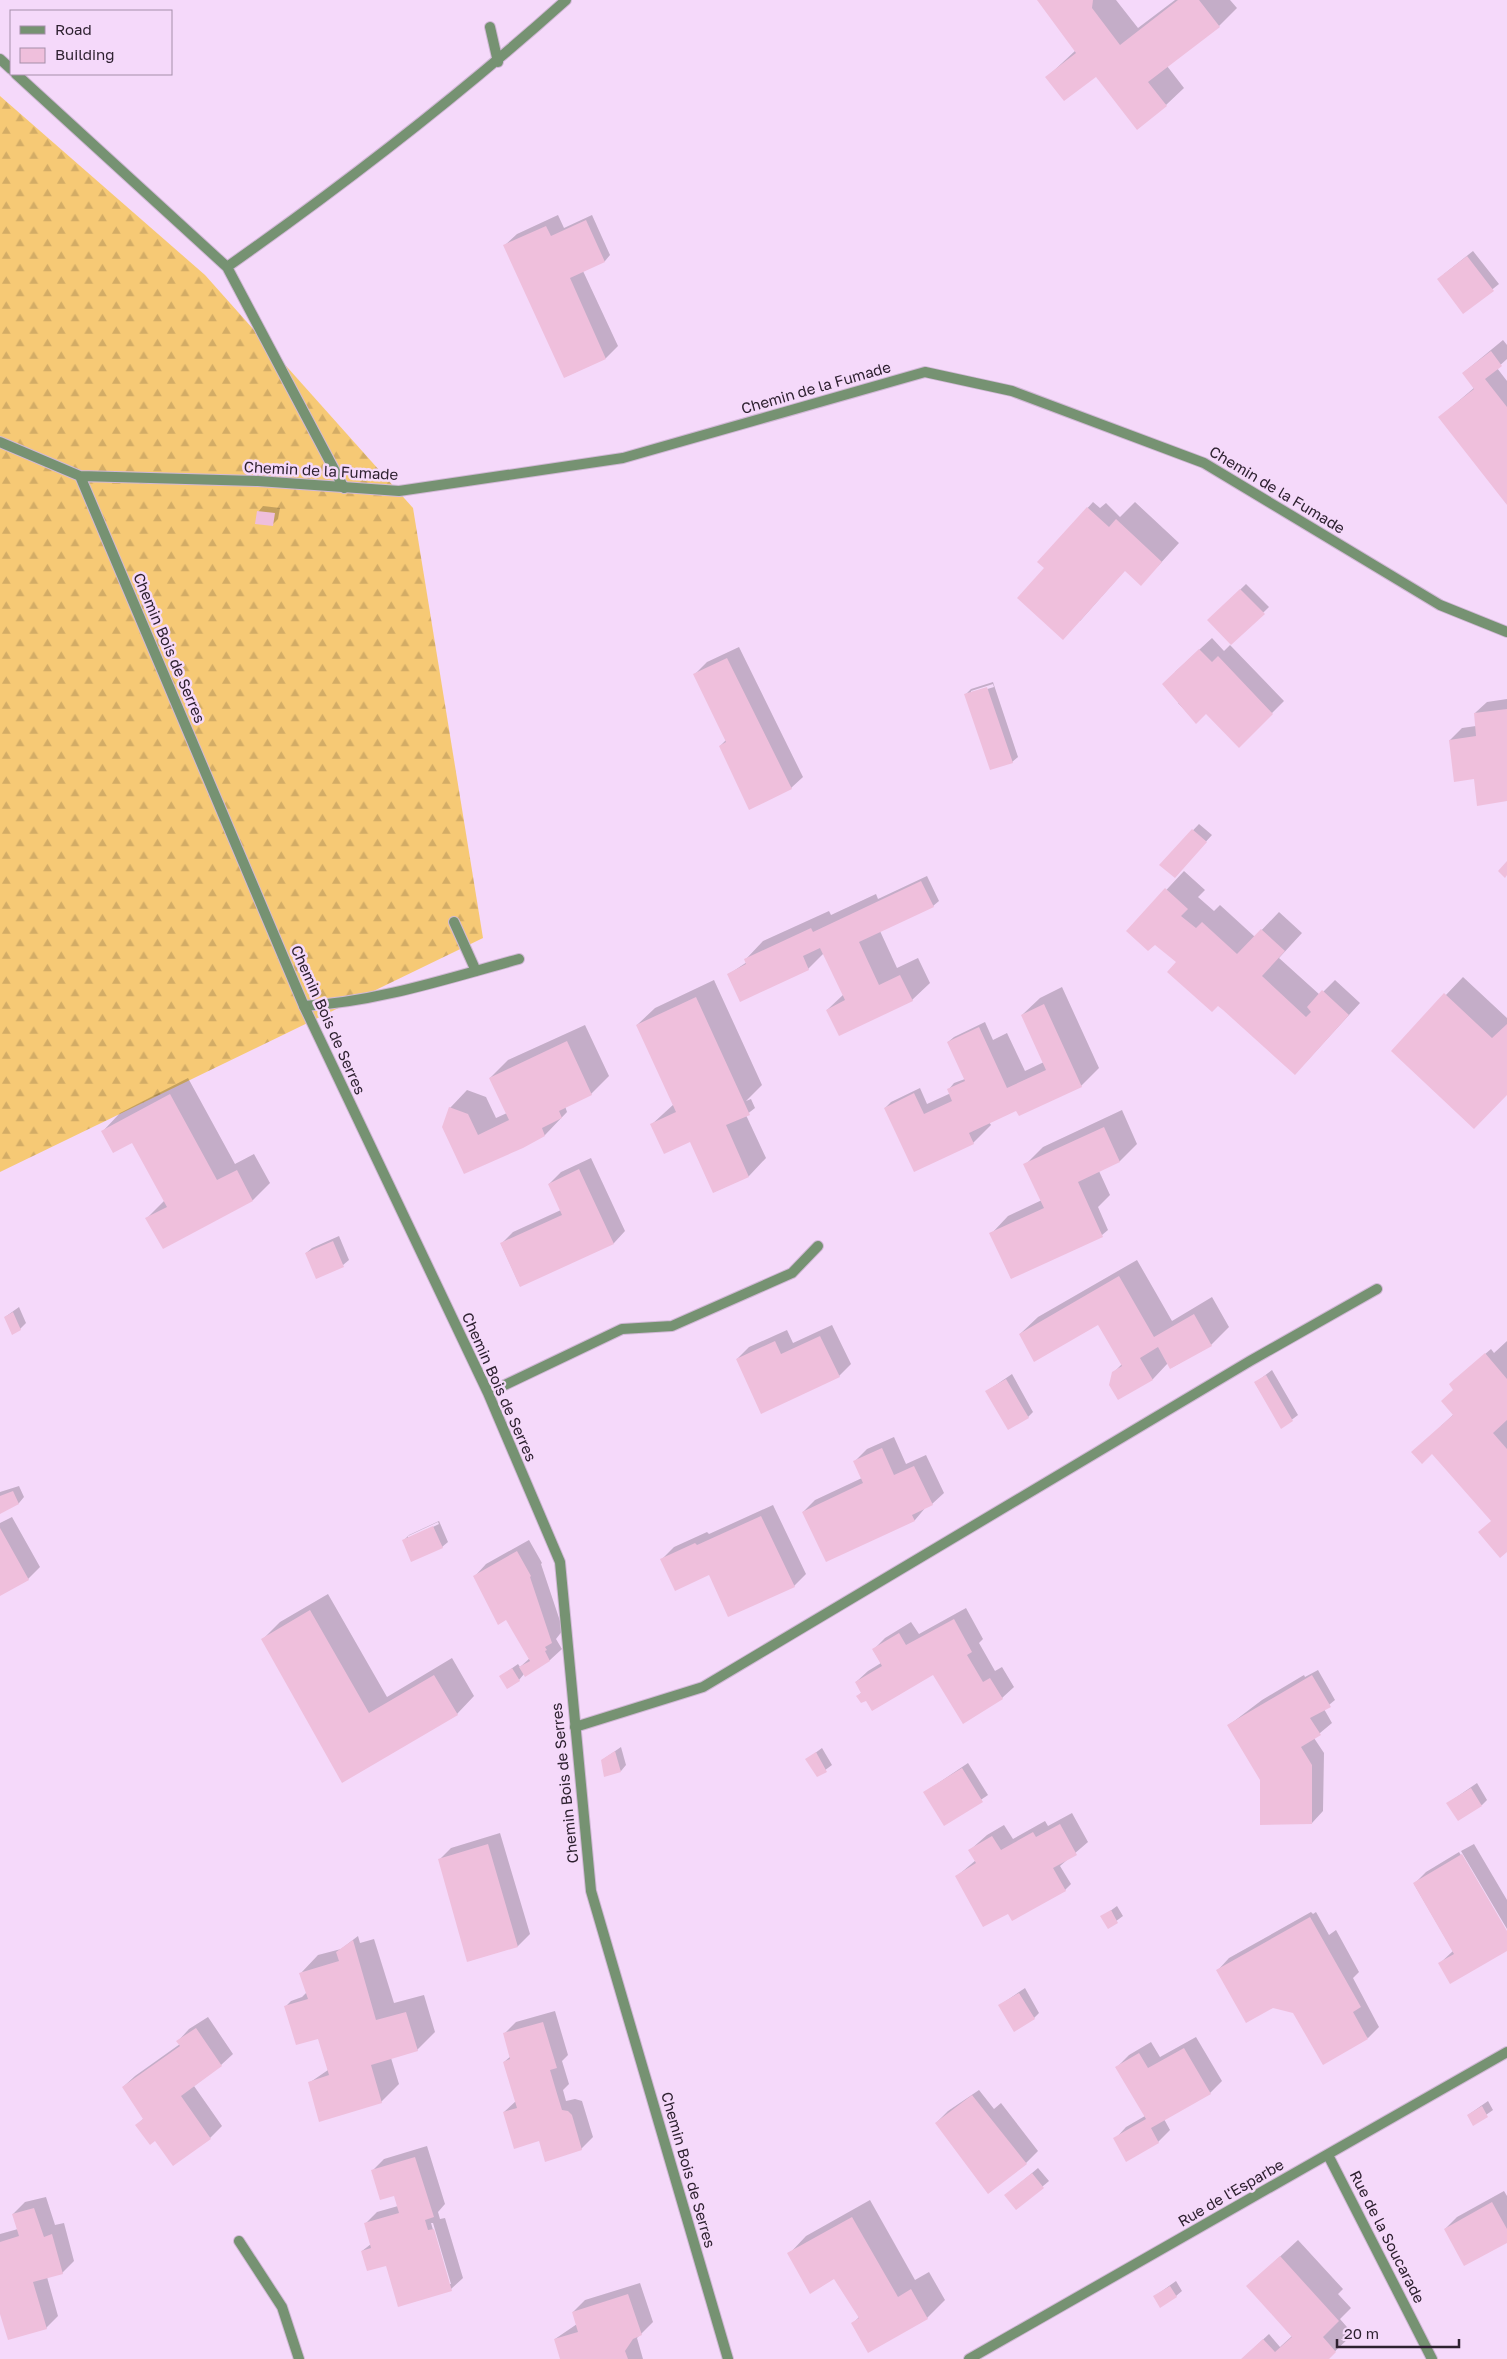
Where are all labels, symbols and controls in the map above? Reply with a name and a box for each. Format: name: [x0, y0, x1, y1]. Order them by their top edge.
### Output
legend: [10, 10, 172, 75]
text: Road: [55, 20, 92, 38]
text: Building: [55, 45, 115, 63]
street label: Chemin de la Fumade: [739, 357, 893, 417]
street label: Chemin de la Fumade: [1207, 442, 1349, 537]
street label: Chemin de la Fumade: [243, 457, 399, 483]
street label: Chemin Bois de Serres: [130, 570, 210, 725]
street label: Chemin Bois de Serres: [288, 942, 370, 1097]
street label: Chemin Bois de Serres: [459, 1309, 541, 1464]
street label: Chemin Bois de Serres: [547, 1702, 581, 1864]
street label: Chemin Bois de Serres: [658, 2090, 720, 2250]
street label: Rue de l'Esparbe: [1174, 2154, 1287, 2230]
street label: Rue de la Soucarade: [1347, 2167, 1429, 2306]
scale bar: [1337, 2316, 1460, 2348]
text: 20 m: [1344, 2324, 1379, 2342]

